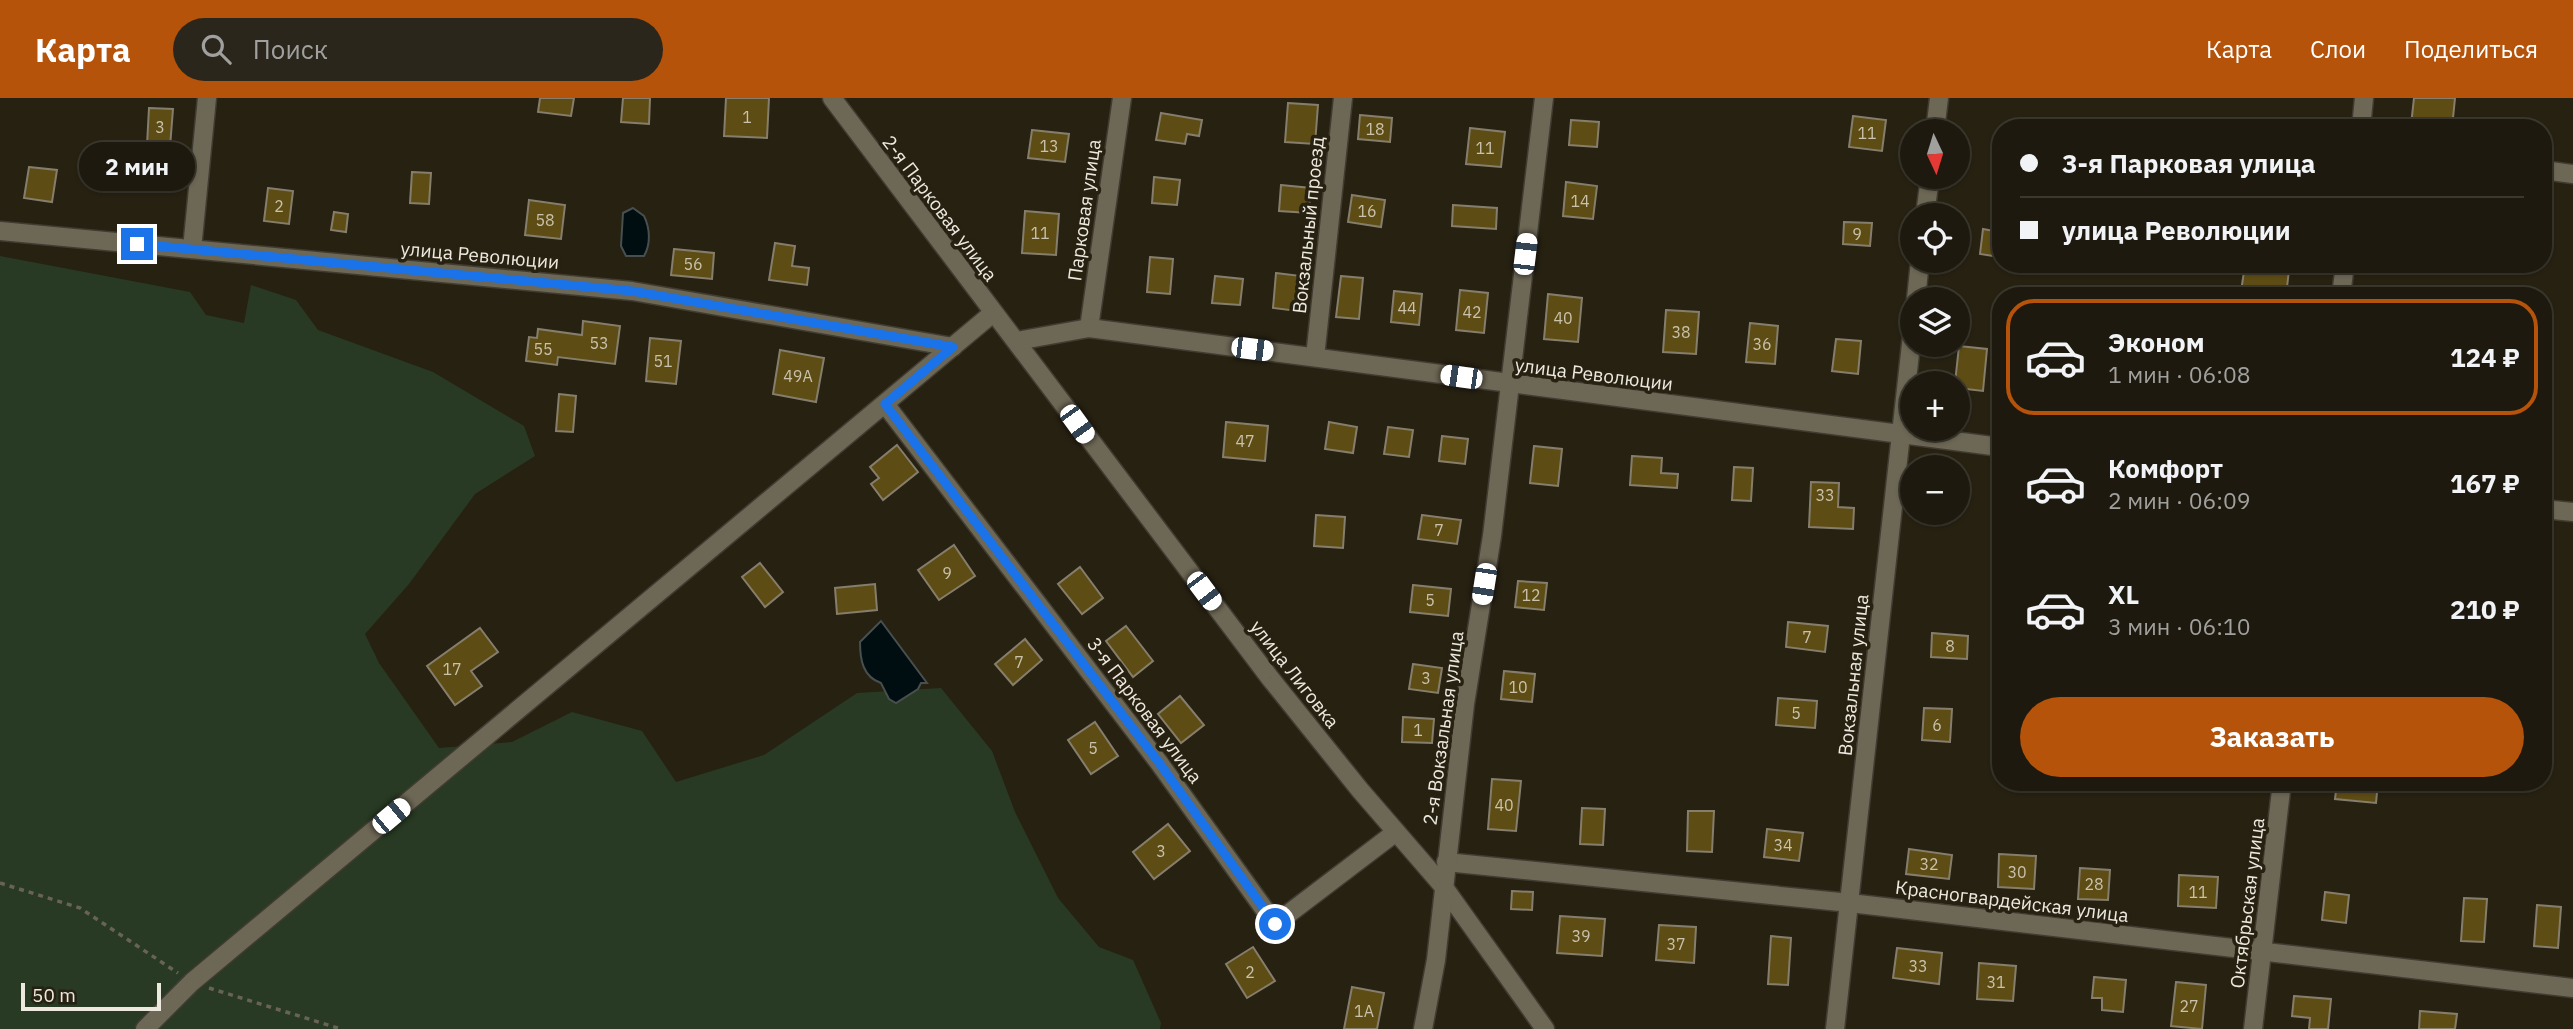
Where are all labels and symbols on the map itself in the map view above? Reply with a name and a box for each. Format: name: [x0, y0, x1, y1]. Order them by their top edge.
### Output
house number: 1: [742, 107, 752, 127]
house number: 3: [155, 117, 165, 137]
house number: 18: [1365, 119, 1385, 139]
north arrow: [1900, 119, 1970, 189]
house number: 11: [1857, 123, 1877, 143]
street label: 2-я Парковая улица: [877, 130, 1003, 286]
street label: Вокзальный проезд: [1287, 135, 1329, 315]
house number: 13: [1039, 136, 1059, 156]
street label: Парковая улица: [1062, 137, 1106, 283]
house number: 11: [1475, 138, 1495, 158]
callout: 2 мин: [79, 142, 195, 192]
house number: 14: [1570, 191, 1590, 211]
house number: 2: [274, 196, 284, 216]
house number: 16: [1357, 201, 1377, 221]
house number: 58: [535, 210, 555, 230]
house number: 11: [1030, 223, 1050, 243]
house number: 9: [1852, 224, 1862, 244]
route end: [121, 228, 153, 260]
car: [1513, 232, 1538, 276]
street label: улица Революции: [400, 236, 560, 274]
house number: 56: [683, 254, 703, 274]
house number: 44: [1397, 298, 1417, 318]
house number: 42: [1462, 302, 1482, 322]
house number: 40: [1553, 308, 1573, 328]
house number: 38: [1671, 322, 1691, 342]
house number: 53: [589, 333, 609, 353]
house number: 36: [1752, 334, 1772, 354]
car: [1230, 336, 1275, 362]
house number: 55: [533, 339, 553, 359]
house number: 51: [653, 351, 673, 371]
street label: улица Революции: [1514, 352, 1674, 396]
car: [1439, 364, 1484, 390]
house number: 49А: [783, 366, 813, 386]
car: [1057, 401, 1098, 447]
house number: 47: [1235, 431, 1255, 451]
house number: 33: [1815, 485, 1835, 505]
house number: 7: [1434, 520, 1444, 540]
car: [1471, 562, 1498, 606]
house number: 9: [942, 563, 952, 583]
car: [1183, 568, 1226, 614]
house number: 12: [1521, 585, 1541, 605]
house number: 5: [1425, 590, 1435, 610]
street label: Вокзальная улица: [1833, 593, 1873, 757]
street label: улица Лиговка: [1245, 615, 1345, 733]
house number: 7: [1802, 627, 1812, 647]
street label: 2-я Вокзальная улица: [1417, 629, 1469, 827]
street label: 3-я Парковая улица: [1082, 632, 1208, 788]
house number: 8: [1945, 636, 1955, 656]
house number: 7: [1014, 652, 1024, 672]
house number: 17: [442, 659, 462, 679]
house number: 3: [1421, 668, 1431, 688]
house number: 10: [1508, 677, 1528, 697]
house number: 5: [1791, 703, 1801, 723]
house number: 6: [1932, 715, 1942, 735]
house number: 1: [1413, 720, 1423, 740]
house number: 5: [1088, 738, 1098, 758]
car: [369, 794, 414, 838]
house number: 40: [1494, 795, 1514, 815]
street label: Октябрьская улица: [2225, 816, 2269, 990]
house number: 34: [1773, 835, 1793, 855]
house number: 3: [1156, 841, 1166, 861]
house number: 32: [1919, 854, 1939, 874]
house number: 30: [2007, 862, 2027, 882]
house number: 28: [2084, 874, 2104, 894]
street label: Красногвардейская улица: [1894, 875, 2130, 927]
house number: 11: [2188, 882, 2208, 902]
route start: [1259, 908, 1291, 940]
house number: 39: [1571, 926, 1591, 946]
house number: 37: [1666, 934, 1686, 954]
house number: 33: [1908, 956, 1928, 976]
house number: 2: [1245, 962, 1255, 982]
house number: 31: [1986, 972, 2006, 992]
scale bar: [21, 980, 161, 1012]
house number: 27: [2179, 996, 2199, 1016]
house number: 1А: [1354, 1001, 1374, 1021]

